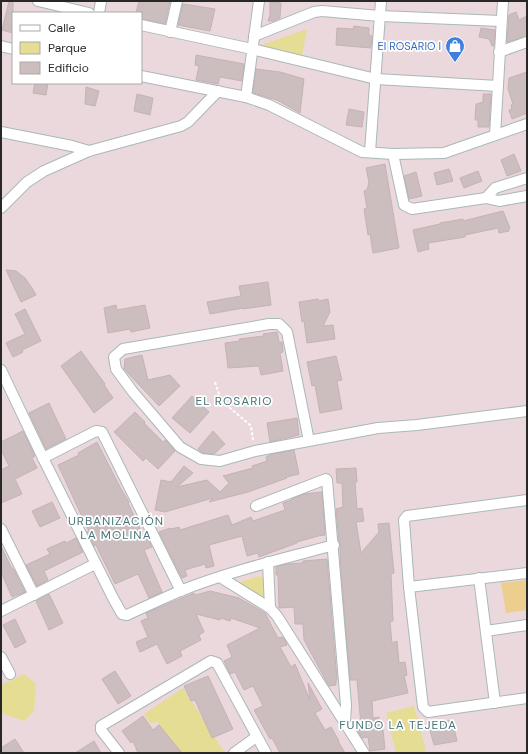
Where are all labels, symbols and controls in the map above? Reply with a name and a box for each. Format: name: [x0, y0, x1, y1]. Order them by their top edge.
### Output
legend: [12, 12, 142, 84]
text: Calle: [48, 20, 75, 36]
shop icon: El ROSARIO I: [444, 35, 466, 63]
place label: El ROSARIO I: [378, 39, 441, 53]
text: Parque: [48, 40, 87, 56]
text: Edificio: [48, 60, 89, 76]
district label: EL ROSARIO: [196, 393, 272, 409]
district label: URBANIZACIÓN LA MOLINA: [68, 513, 164, 543]
district label: FUNDO LA TEJEDA: [339, 717, 457, 733]

